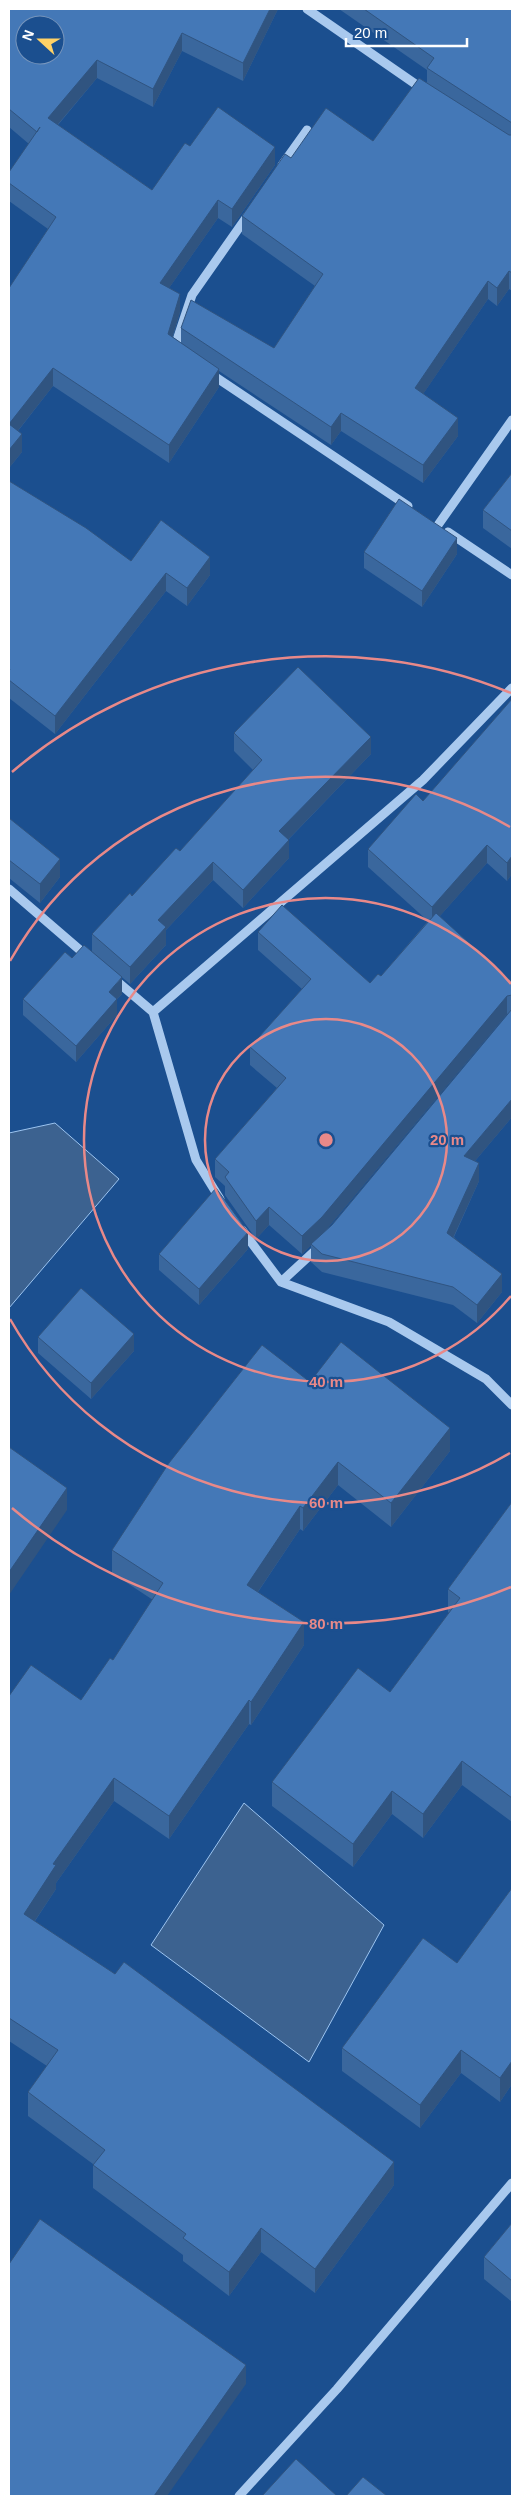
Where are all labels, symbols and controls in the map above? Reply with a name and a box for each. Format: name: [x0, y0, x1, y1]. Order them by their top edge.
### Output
north arrow: [15, 15, 65, 65]
scale bar: [346, 15, 467, 47]
text: 20 m: [354, 24, 387, 41]
text: N: [19, 28, 37, 43]
centre of rings: [317, 1131, 335, 1149]
text: 20 m: [430, 1131, 464, 1148]
text: 40 m: [309, 1373, 343, 1390]
text: 60 m: [309, 1494, 343, 1511]
text: 80 m: [309, 1615, 343, 1632]

